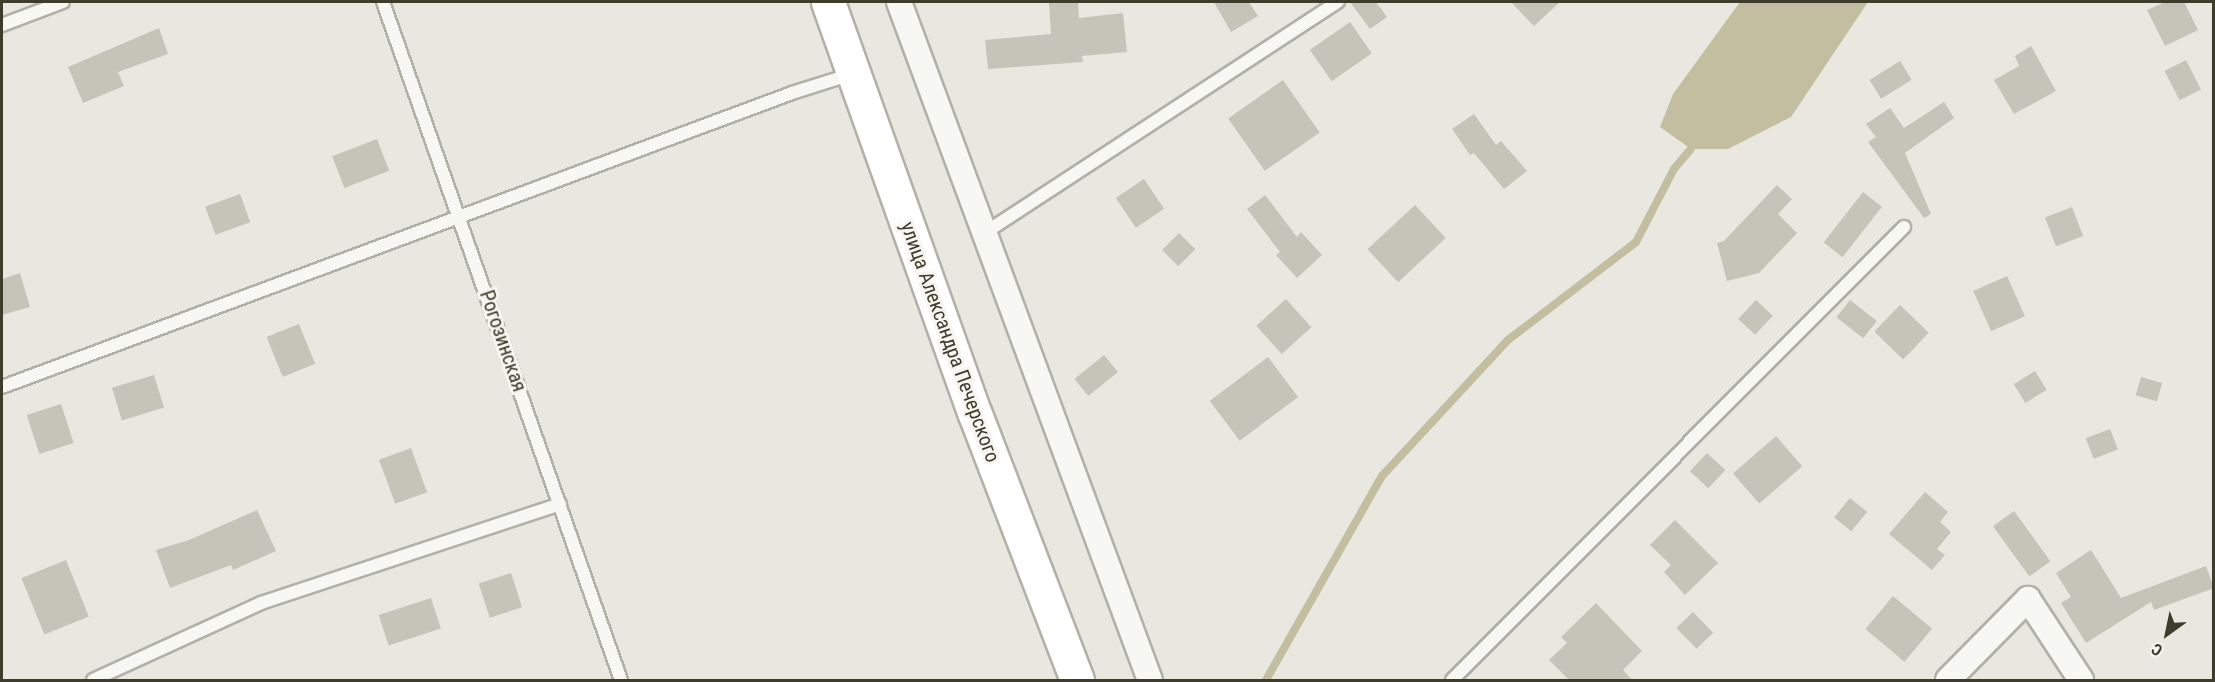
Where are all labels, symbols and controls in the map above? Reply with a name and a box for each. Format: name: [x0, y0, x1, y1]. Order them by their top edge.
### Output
street label: улица Александра Печерского: [895, 219, 1005, 465]
street label: Рогозинская: [474, 287, 532, 395]
north arrow: [2137, 604, 2197, 664]
text: С: [2148, 639, 2166, 660]

